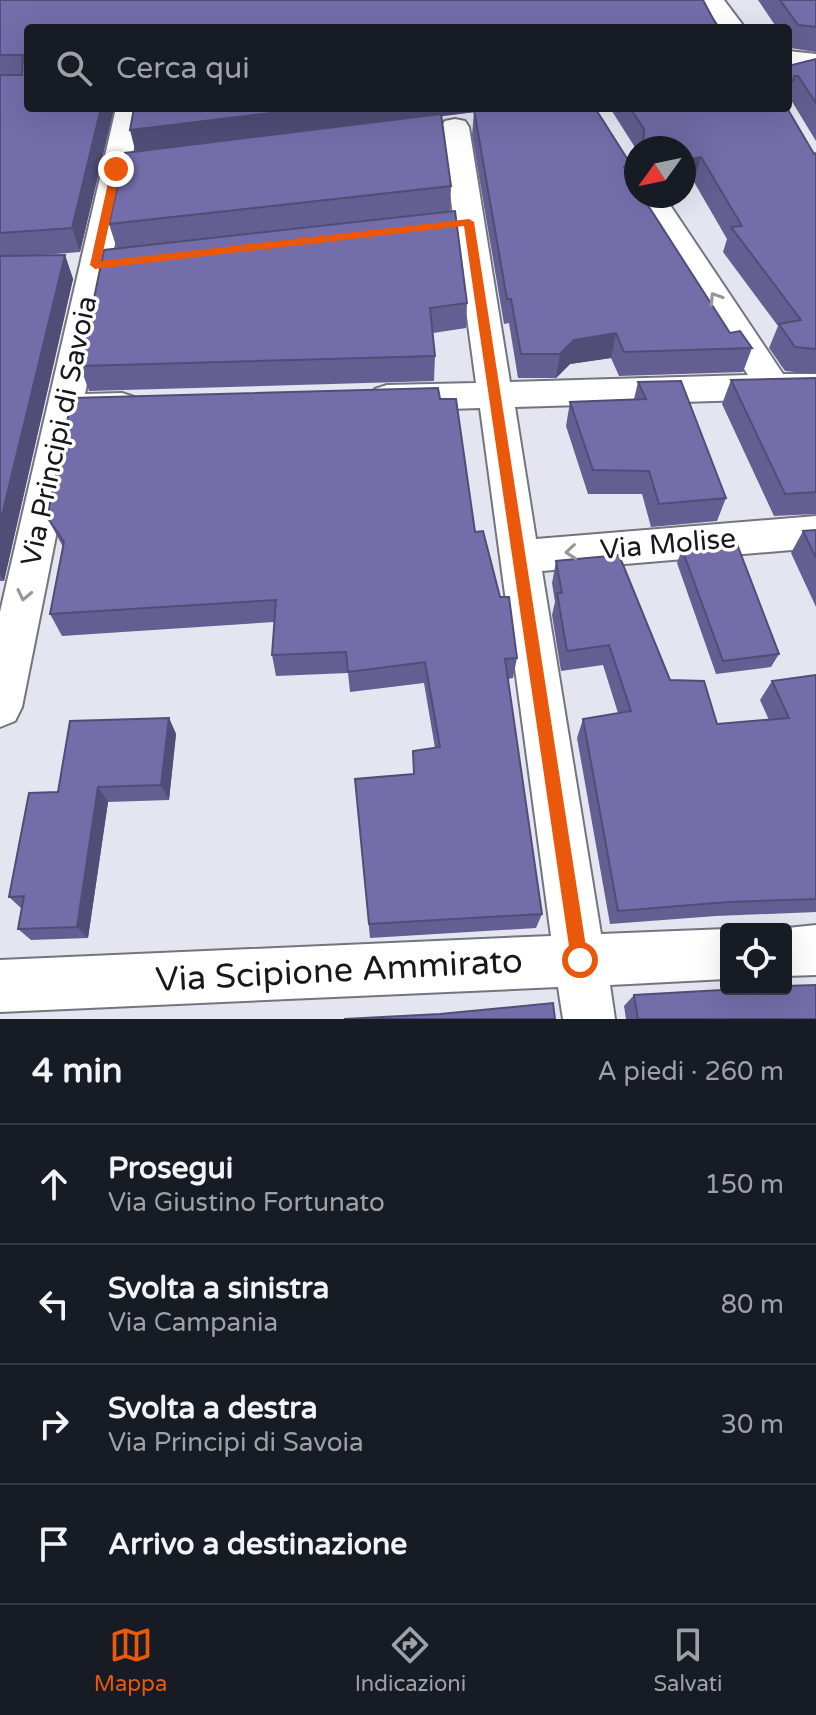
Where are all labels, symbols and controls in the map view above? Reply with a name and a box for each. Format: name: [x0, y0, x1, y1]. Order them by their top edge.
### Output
search box: [24, 24, 792, 112]
icon: search: [52, 46, 96, 90]
text: Cerca qui: [116, 50, 250, 87]
north arrow: [624, 136, 696, 208]
route end: [98, 151, 134, 187]
street label: Via Principi di Savoia: [14, 293, 104, 569]
one-way arrow: [709, 293, 724, 307]
street label: Via Molise: [599, 521, 737, 567]
one-way arrow: [564, 544, 577, 561]
one-way arrow: [16, 588, 33, 601]
map controls: [720, 923, 792, 995]
button: locate: [720, 923, 792, 995]
street label: Via Scipione Ammirato: [154, 941, 524, 1001]
route start: [562, 942, 598, 978]
text: 4 min: [32, 1051, 123, 1092]
text: A piedi · 260 m: [597, 1056, 784, 1087]
text: Prosegui: [108, 1150, 233, 1187]
icon: ahead: [32, 1162, 76, 1206]
text: 150 m: [704, 1169, 784, 1200]
text: Via Giustino Fortunato: [108, 1187, 385, 1218]
text: Svolta a sinistra: [108, 1270, 329, 1307]
icon: left: [32, 1282, 76, 1326]
text: 80 m: [721, 1289, 784, 1320]
text: Via Campania: [108, 1307, 278, 1338]
text: Svolta a destra: [108, 1390, 318, 1427]
icon: right: [32, 1402, 76, 1446]
text: 30 m: [721, 1409, 784, 1440]
text: Via Principi di Savoia: [108, 1427, 364, 1458]
icon: arrive: [32, 1522, 76, 1566]
text: Arrivo a destinazione: [108, 1526, 407, 1563]
tab: Mappa: [94, 1623, 167, 1697]
tab: Indicazioni: [355, 1623, 466, 1697]
tab: Salvati: [653, 1623, 722, 1697]

